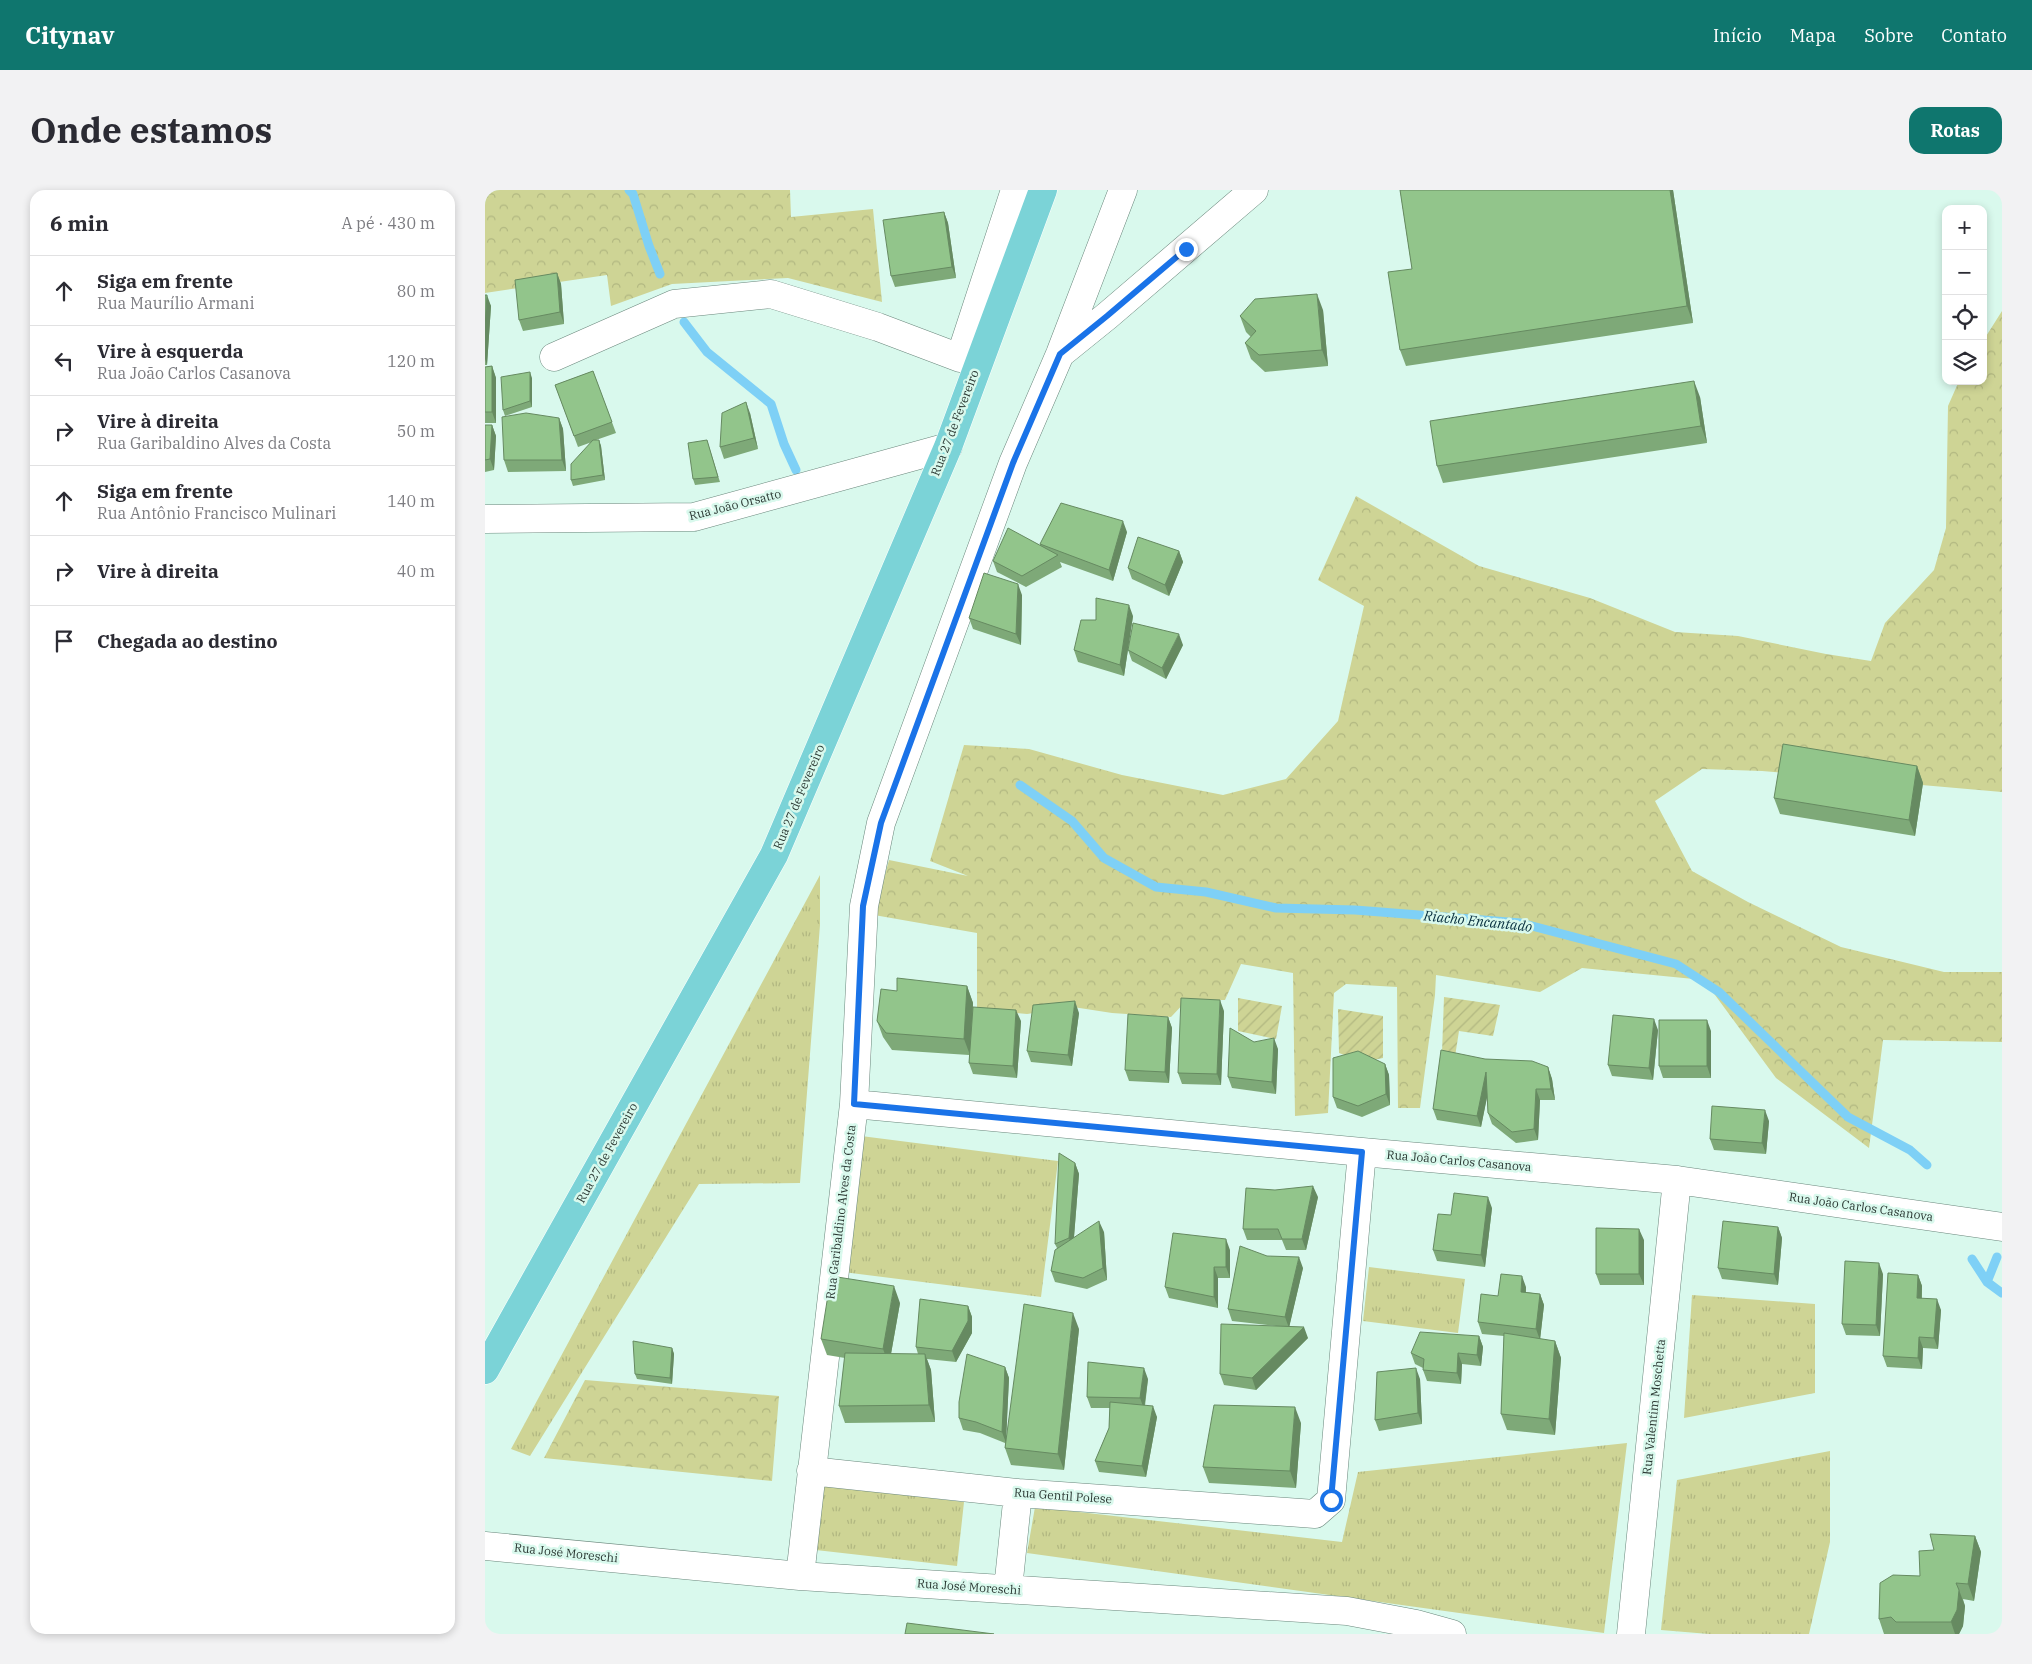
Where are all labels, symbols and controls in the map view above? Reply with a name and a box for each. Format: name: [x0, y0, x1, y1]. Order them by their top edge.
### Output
text: Citynav: [25, 19, 114, 51]
text: Início: [1713, 24, 1762, 47]
text: Mapa: [1790, 24, 1836, 47]
text: Sobre: [1864, 24, 1913, 47]
text: Contato: [1941, 24, 2007, 47]
text: Onde estamos: [30, 107, 272, 153]
button: Rotas: [1909, 107, 2002, 154]
map controls: [1942, 205, 1987, 385]
button: +: [1942, 205, 1987, 250]
text: 6 min: [50, 209, 109, 237]
text: A pé · 430 m: [341, 213, 435, 233]
route end: [1175, 238, 1198, 261]
button: −: [1942, 250, 1987, 295]
text: Siga em frente: [97, 269, 233, 293]
icon: ahead: [50, 277, 78, 305]
text: 80 m: [397, 281, 435, 301]
text: Rua Maurílio Armani: [97, 293, 255, 313]
button: locate: [1942, 295, 1987, 340]
text: Vire à esquerda: [97, 339, 244, 363]
button: layers: [1942, 340, 1987, 385]
icon: left: [50, 347, 78, 375]
text: 120 m: [387, 351, 435, 371]
text: Rua João Carlos Casanova: [97, 363, 291, 383]
street label: Rua 27 de Fevereiro: [927, 368, 982, 478]
text: Vire à direita: [97, 409, 219, 433]
icon: right: [50, 417, 78, 445]
text: 50 m: [397, 421, 435, 441]
text: Rua Garibaldino Alves da Costa: [97, 433, 331, 453]
text: Siga em frente: [97, 479, 233, 503]
street label: Rua João Orsatto: [687, 486, 783, 523]
icon: ahead: [50, 487, 78, 515]
text: 140 m: [387, 491, 435, 511]
text: Rua Antônio Francisco Mulinari: [97, 503, 336, 523]
icon: right: [50, 557, 78, 585]
text: Vire à direita: [97, 559, 219, 583]
text: 40 m: [397, 561, 435, 581]
icon: arrive: [50, 627, 78, 655]
text: Chegada ao destino: [97, 629, 278, 653]
street label: Rua 27 de Fevereiro: [770, 742, 827, 851]
water label: Riacho Encantado: [1422, 906, 1533, 936]
street label: Rua 27 de Fevereiro: [573, 1100, 640, 1205]
street label: Rua Garibaldino Alves da Costa: [822, 1123, 859, 1300]
street label: Rua João Carlos Casanova: [1386, 1147, 1533, 1174]
street label: Rua João Carlos Casanova: [1788, 1189, 1935, 1224]
street label: Rua Valentim Moschetta: [1639, 1338, 1668, 1476]
street label: Rua Gentil Polese: [1013, 1485, 1113, 1506]
route start: [1320, 1489, 1343, 1512]
street label: Rua José Moreschi: [513, 1540, 619, 1565]
street label: Rua José Moreschi: [916, 1575, 1022, 1598]

